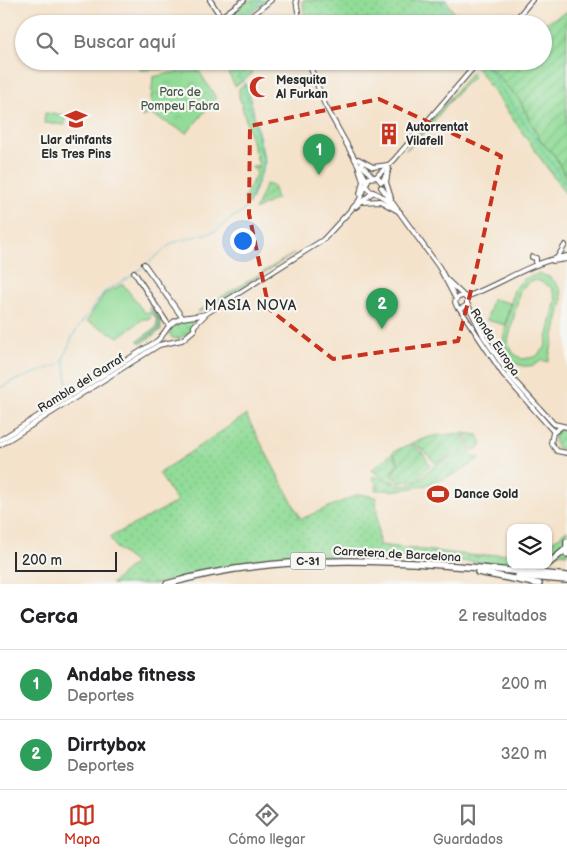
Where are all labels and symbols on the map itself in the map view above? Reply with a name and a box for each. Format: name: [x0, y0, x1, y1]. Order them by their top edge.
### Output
place label: Mesquita Al Furkan: [275, 73, 328, 102]
mosque icon: Mesquita Al Furkan: [247, 74, 273, 100]
park label: Parc de Pompeu Fabra: [140, 85, 220, 114]
school or university icon: Llar d'infants Els Tres Pins: [63, 106, 89, 132]
place label: Autorrentat Vilafell: [405, 120, 468, 149]
building icon: Autorrentat Vilafell: [376, 121, 402, 147]
place label: Llar d'infants Els Tres Pins: [40, 133, 112, 162]
pin: 1: [303, 134, 335, 175]
your location: [230, 228, 256, 254]
pin: 2: [366, 288, 398, 329]
district label: MASIA NOVA: [205, 297, 297, 314]
street label: Ronda Europa: [467, 306, 523, 379]
street label: Rambla del Garraf: [35, 351, 128, 416]
sports icon: Dance Gold: [425, 481, 451, 507]
place label: Dance Gold: [454, 487, 518, 502]
street label: Carretera de Barcelona: [333, 544, 462, 565]
scale bar: [15, 549, 118, 572]
road number: C-31: [290, 552, 326, 570]

